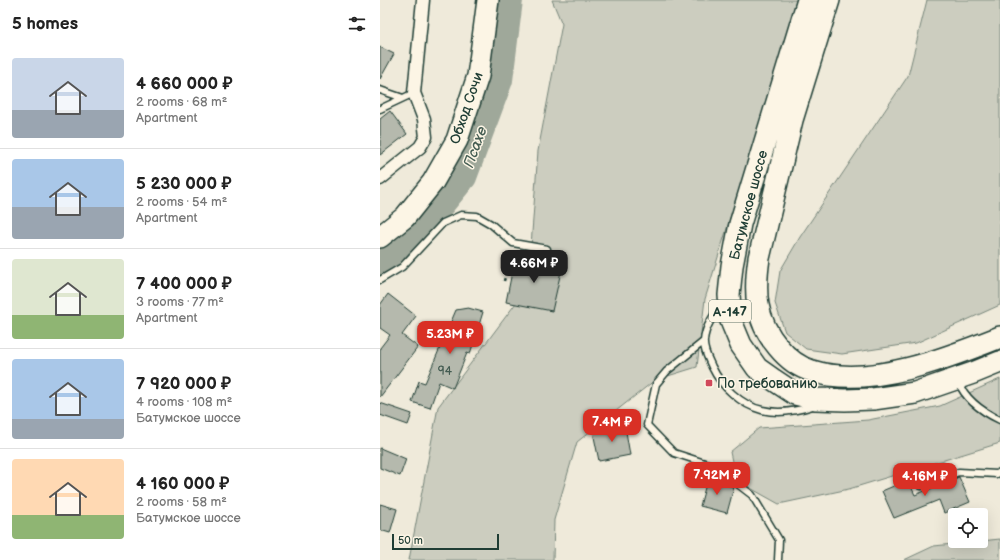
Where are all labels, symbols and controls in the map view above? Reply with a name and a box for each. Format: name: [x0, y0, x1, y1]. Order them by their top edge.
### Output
icon: filters: [346, 13, 368, 35]
text: 5 homes: [12, 14, 78, 34]
street label: Обход Сочи: [446, 70, 487, 146]
icon: home: [44, 74, 92, 122]
text: 4 660 000 ₽: [136, 74, 233, 94]
text: 2 rooms · 68 m²: [136, 94, 227, 110]
text: Apartment: [136, 110, 197, 126]
water label: Псахе: [459, 123, 492, 170]
street label: Батумское шоссе: [726, 148, 771, 262]
text: 5 230 000 ₽: [136, 174, 232, 194]
icon: home: [44, 175, 92, 223]
text: 2 rooms · 54 m²: [136, 194, 227, 210]
text: Apartment: [136, 210, 197, 226]
pin: 4.66M ₽: [497, 250, 571, 284]
text: 4.66M ₽: [510, 255, 558, 271]
text: 7 400 000 ₽: [136, 274, 232, 294]
icon: home: [44, 275, 92, 323]
text: 3 rooms · 77 m²: [136, 294, 224, 310]
road number: А-147: [709, 300, 751, 322]
text: Apartment: [136, 310, 197, 326]
pin: 5.23M ₽: [413, 321, 487, 355]
text: 5.23M ₽: [426, 326, 474, 342]
house number: 94: [438, 364, 453, 379]
text: 7 920 000 ₽: [136, 374, 231, 394]
icon: home: [44, 375, 92, 423]
place label: По требованию: [717, 375, 818, 392]
marker: По требованию: [704, 378, 714, 388]
text: 4 rooms · 108 m²: [136, 394, 232, 410]
pin: 7.4M ₽: [579, 409, 645, 443]
text: Батумское шоссе: [136, 410, 241, 426]
text: 7.4M ₽: [592, 414, 632, 430]
pin: 7.92M ₽: [680, 462, 754, 496]
pin: 4.16M ₽: [888, 463, 962, 497]
text: 7.92M ₽: [693, 467, 741, 483]
text: 4.16M ₽: [902, 468, 948, 484]
text: 4 160 000 ₽: [136, 474, 230, 494]
icon: home: [44, 475, 92, 523]
text: 2 rooms · 58 m²: [136, 494, 227, 510]
map controls: [948, 508, 988, 548]
button: locate: [948, 508, 988, 548]
text: Батумское шоссе: [136, 510, 241, 526]
scale bar: [392, 532, 499, 551]
text: 50 m: [398, 534, 423, 547]

